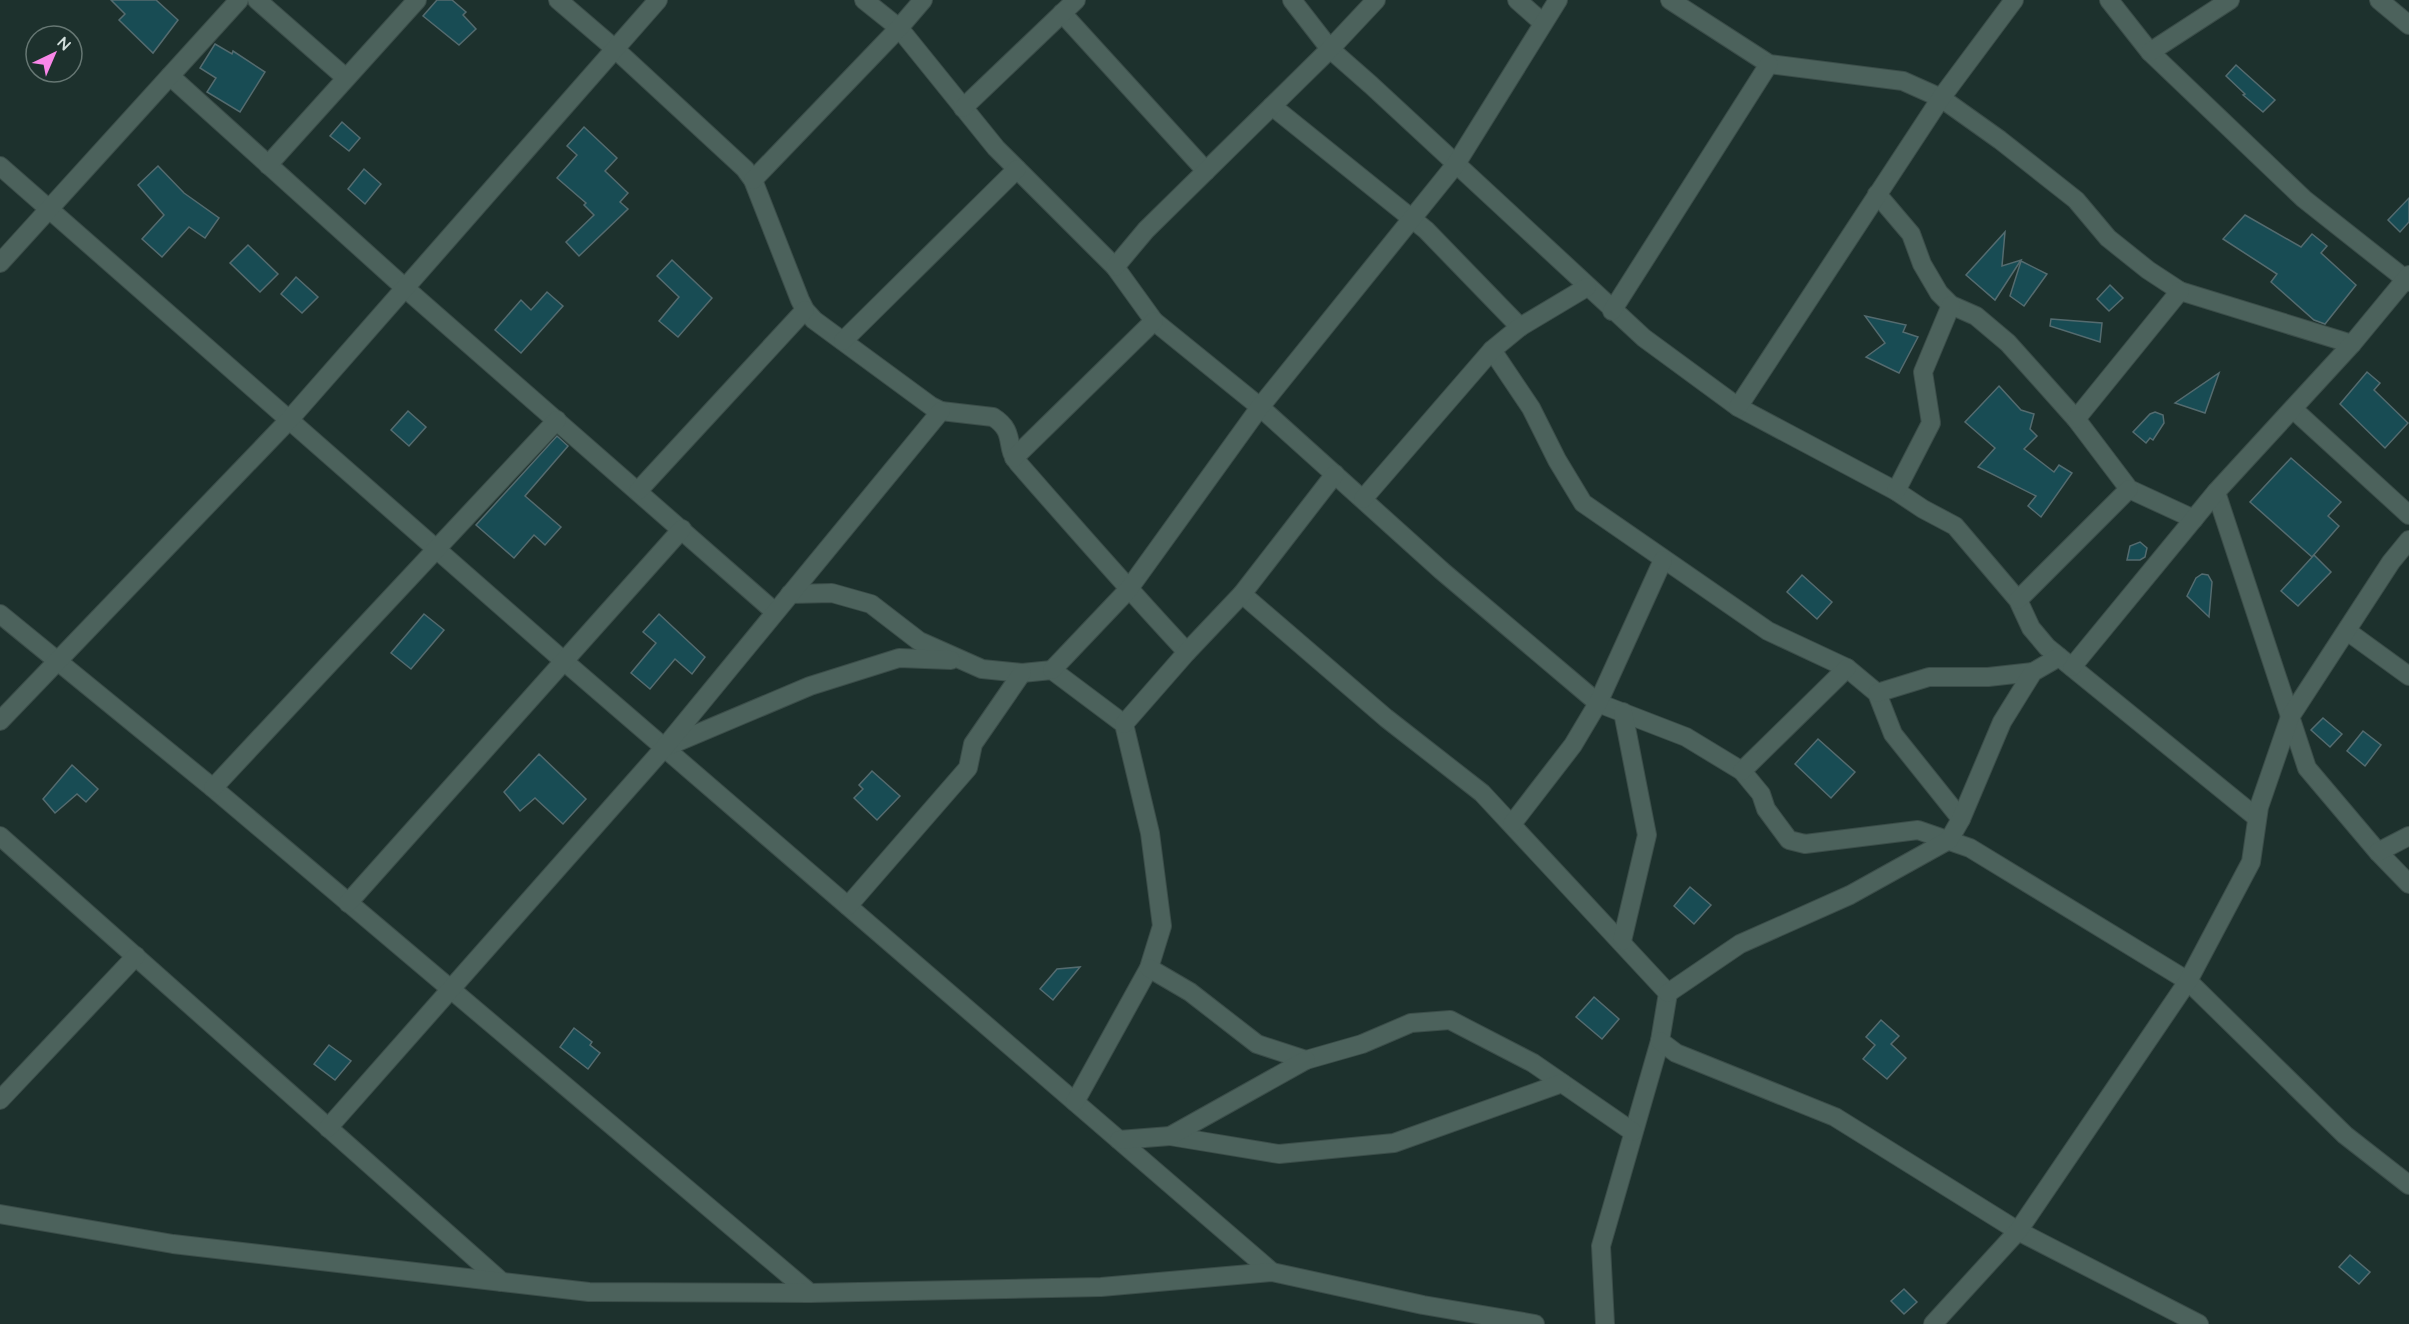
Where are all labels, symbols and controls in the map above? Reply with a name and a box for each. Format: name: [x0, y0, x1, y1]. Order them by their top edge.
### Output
north arrow: [24, 24, 84, 84]
text: N: [53, 32, 76, 54]

